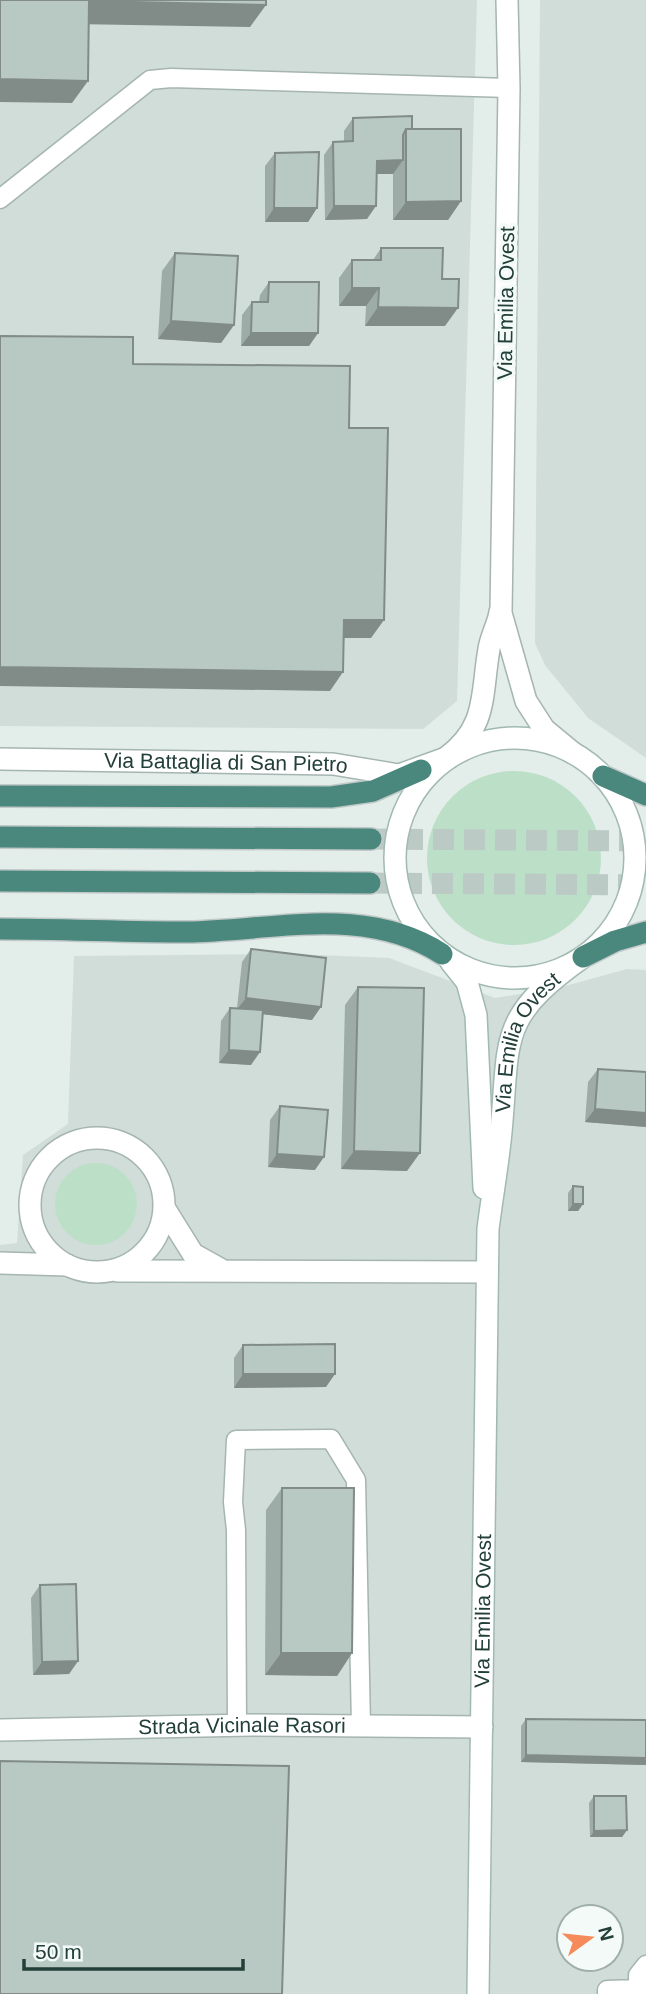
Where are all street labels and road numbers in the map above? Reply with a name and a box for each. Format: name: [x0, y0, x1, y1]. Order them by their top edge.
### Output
street label: Via Emilia Ovest: [493, 226, 518, 380]
street label: Via Battaglia di San Pietro: [104, 749, 350, 777]
street label: Via Emilia Ovest: [491, 967, 564, 1114]
street label: Via Emilia Ovest: [470, 1534, 495, 1688]
street label: Strada Vicinale Rasori: [138, 1713, 346, 1738]

